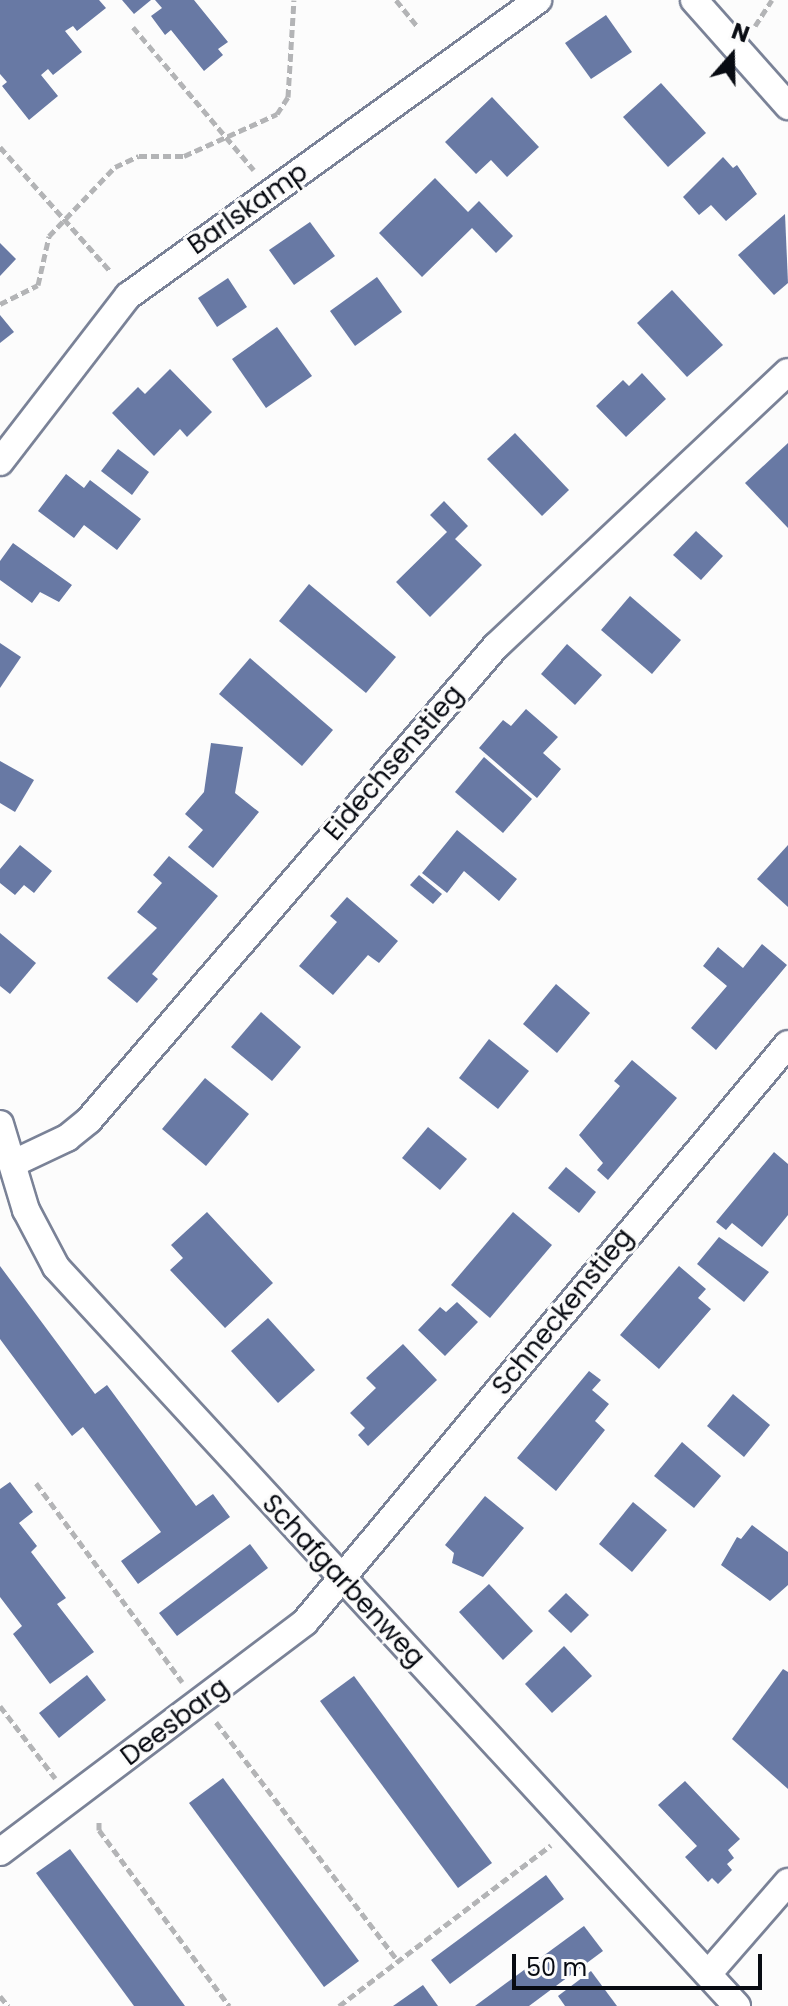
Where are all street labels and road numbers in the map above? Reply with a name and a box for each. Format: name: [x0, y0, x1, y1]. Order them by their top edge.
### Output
street label: Barlskamp: [182, 157, 314, 261]
street label: Eidechsenstieg: [318, 679, 470, 847]
street label: Schneckenstieg: [486, 1222, 640, 1402]
street label: Schafgarbenweg: [255, 1488, 431, 1674]
street label: Deesbarg: [115, 1671, 235, 1773]

